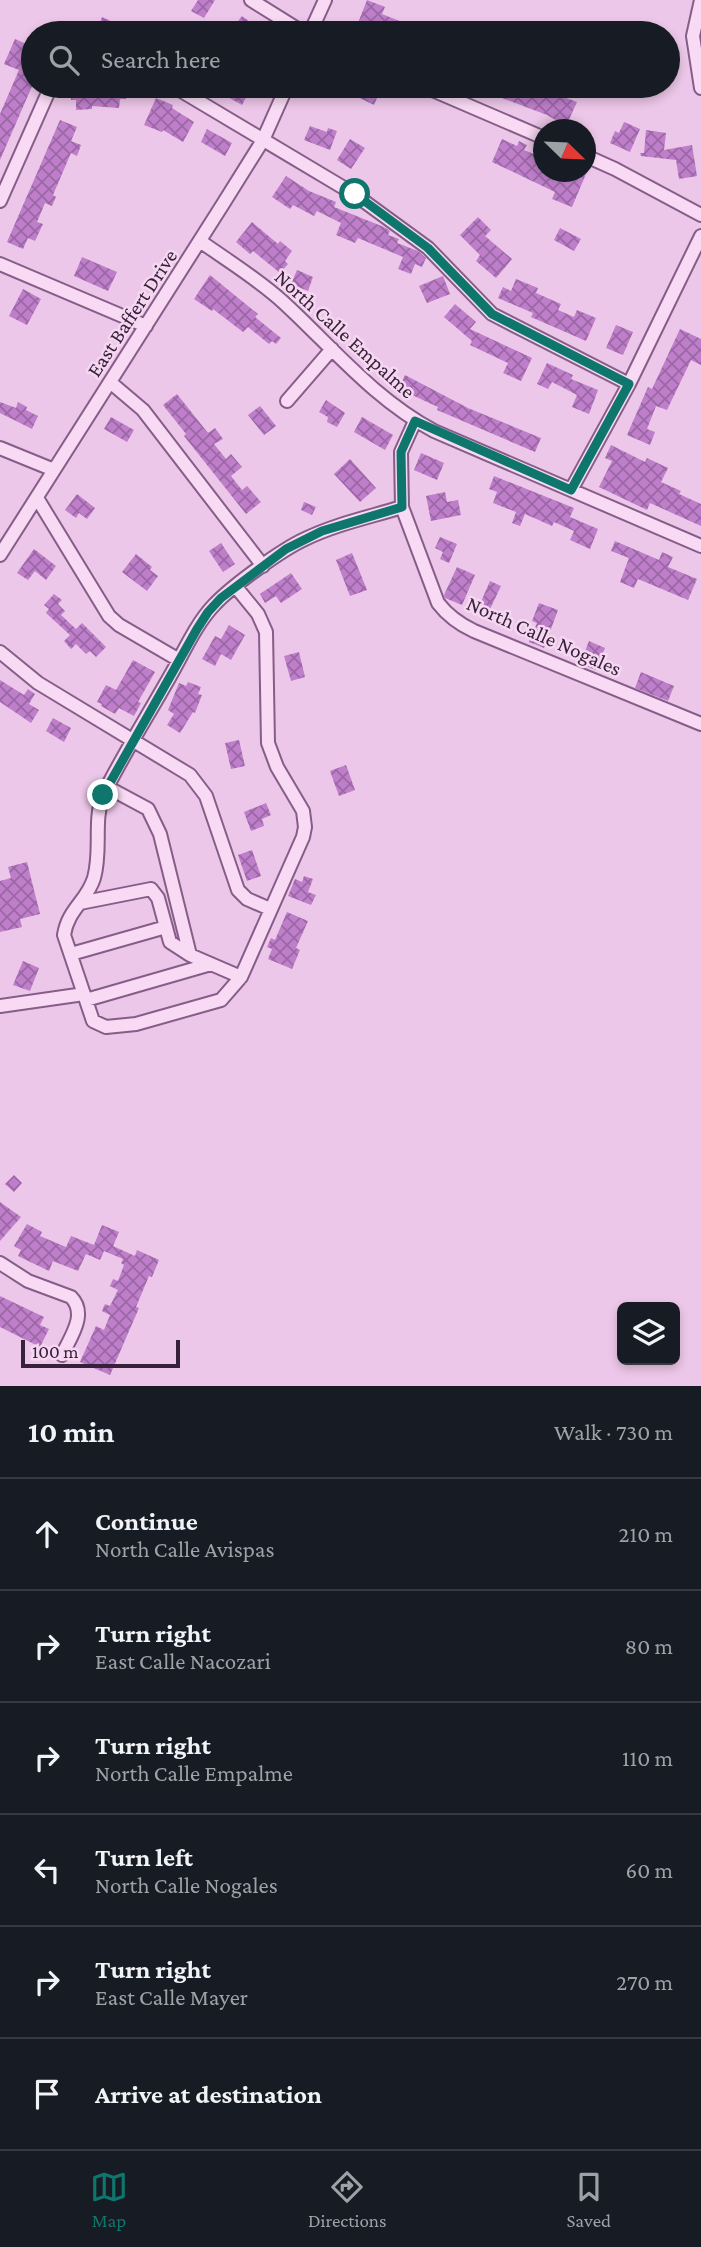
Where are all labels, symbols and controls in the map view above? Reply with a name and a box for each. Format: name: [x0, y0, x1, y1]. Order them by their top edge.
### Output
search box: [21, 21, 680, 98]
icon: search: [45, 41, 83, 79]
text: Search here: [101, 45, 220, 74]
north arrow: [533, 119, 596, 182]
route start: [339, 178, 370, 209]
street label: East Baffert Drive: [82, 245, 182, 381]
street label: North Calle Empalme: [270, 265, 420, 403]
street label: North Calle Nogales: [463, 591, 625, 681]
route end: [87, 779, 118, 810]
map controls: [617, 1302, 680, 1365]
button: layers: [617, 1302, 680, 1365]
scale bar: [21, 1337, 180, 1369]
text: 100 m: [32, 1341, 79, 1362]
text: 10 min: [28, 1415, 115, 1448]
text: Walk · 730 m: [554, 1419, 673, 1445]
text: Continue: [95, 1507, 198, 1536]
icon: ahead: [28, 1515, 66, 1553]
text: 210 m: [619, 1521, 673, 1547]
text: North Calle Avispas: [95, 1536, 274, 1562]
text: Turn right: [95, 1619, 211, 1648]
icon: right: [28, 1627, 66, 1665]
text: 80 m: [625, 1633, 673, 1659]
text: East Calle Nacozari: [95, 1648, 271, 1674]
text: Turn right: [95, 1731, 211, 1760]
icon: right: [28, 1739, 66, 1777]
text: 110 m: [622, 1745, 673, 1771]
text: North Calle Empalme: [95, 1760, 293, 1786]
text: Turn left: [95, 1843, 193, 1872]
icon: left: [28, 1851, 66, 1889]
text: 60 m: [626, 1857, 673, 1883]
text: North Calle Nogales: [95, 1872, 278, 1898]
text: Turn right: [95, 1955, 211, 1984]
icon: right: [28, 1963, 66, 2001]
text: 270 m: [616, 1969, 673, 1995]
text: East Calle Mayer: [95, 1984, 248, 2010]
icon: arrive: [28, 2075, 66, 2113]
text: Arrive at destination: [95, 2080, 322, 2109]
tab: Map: [90, 2168, 128, 2231]
tab: Directions: [308, 2168, 387, 2231]
tab: Saved: [566, 2168, 611, 2231]

